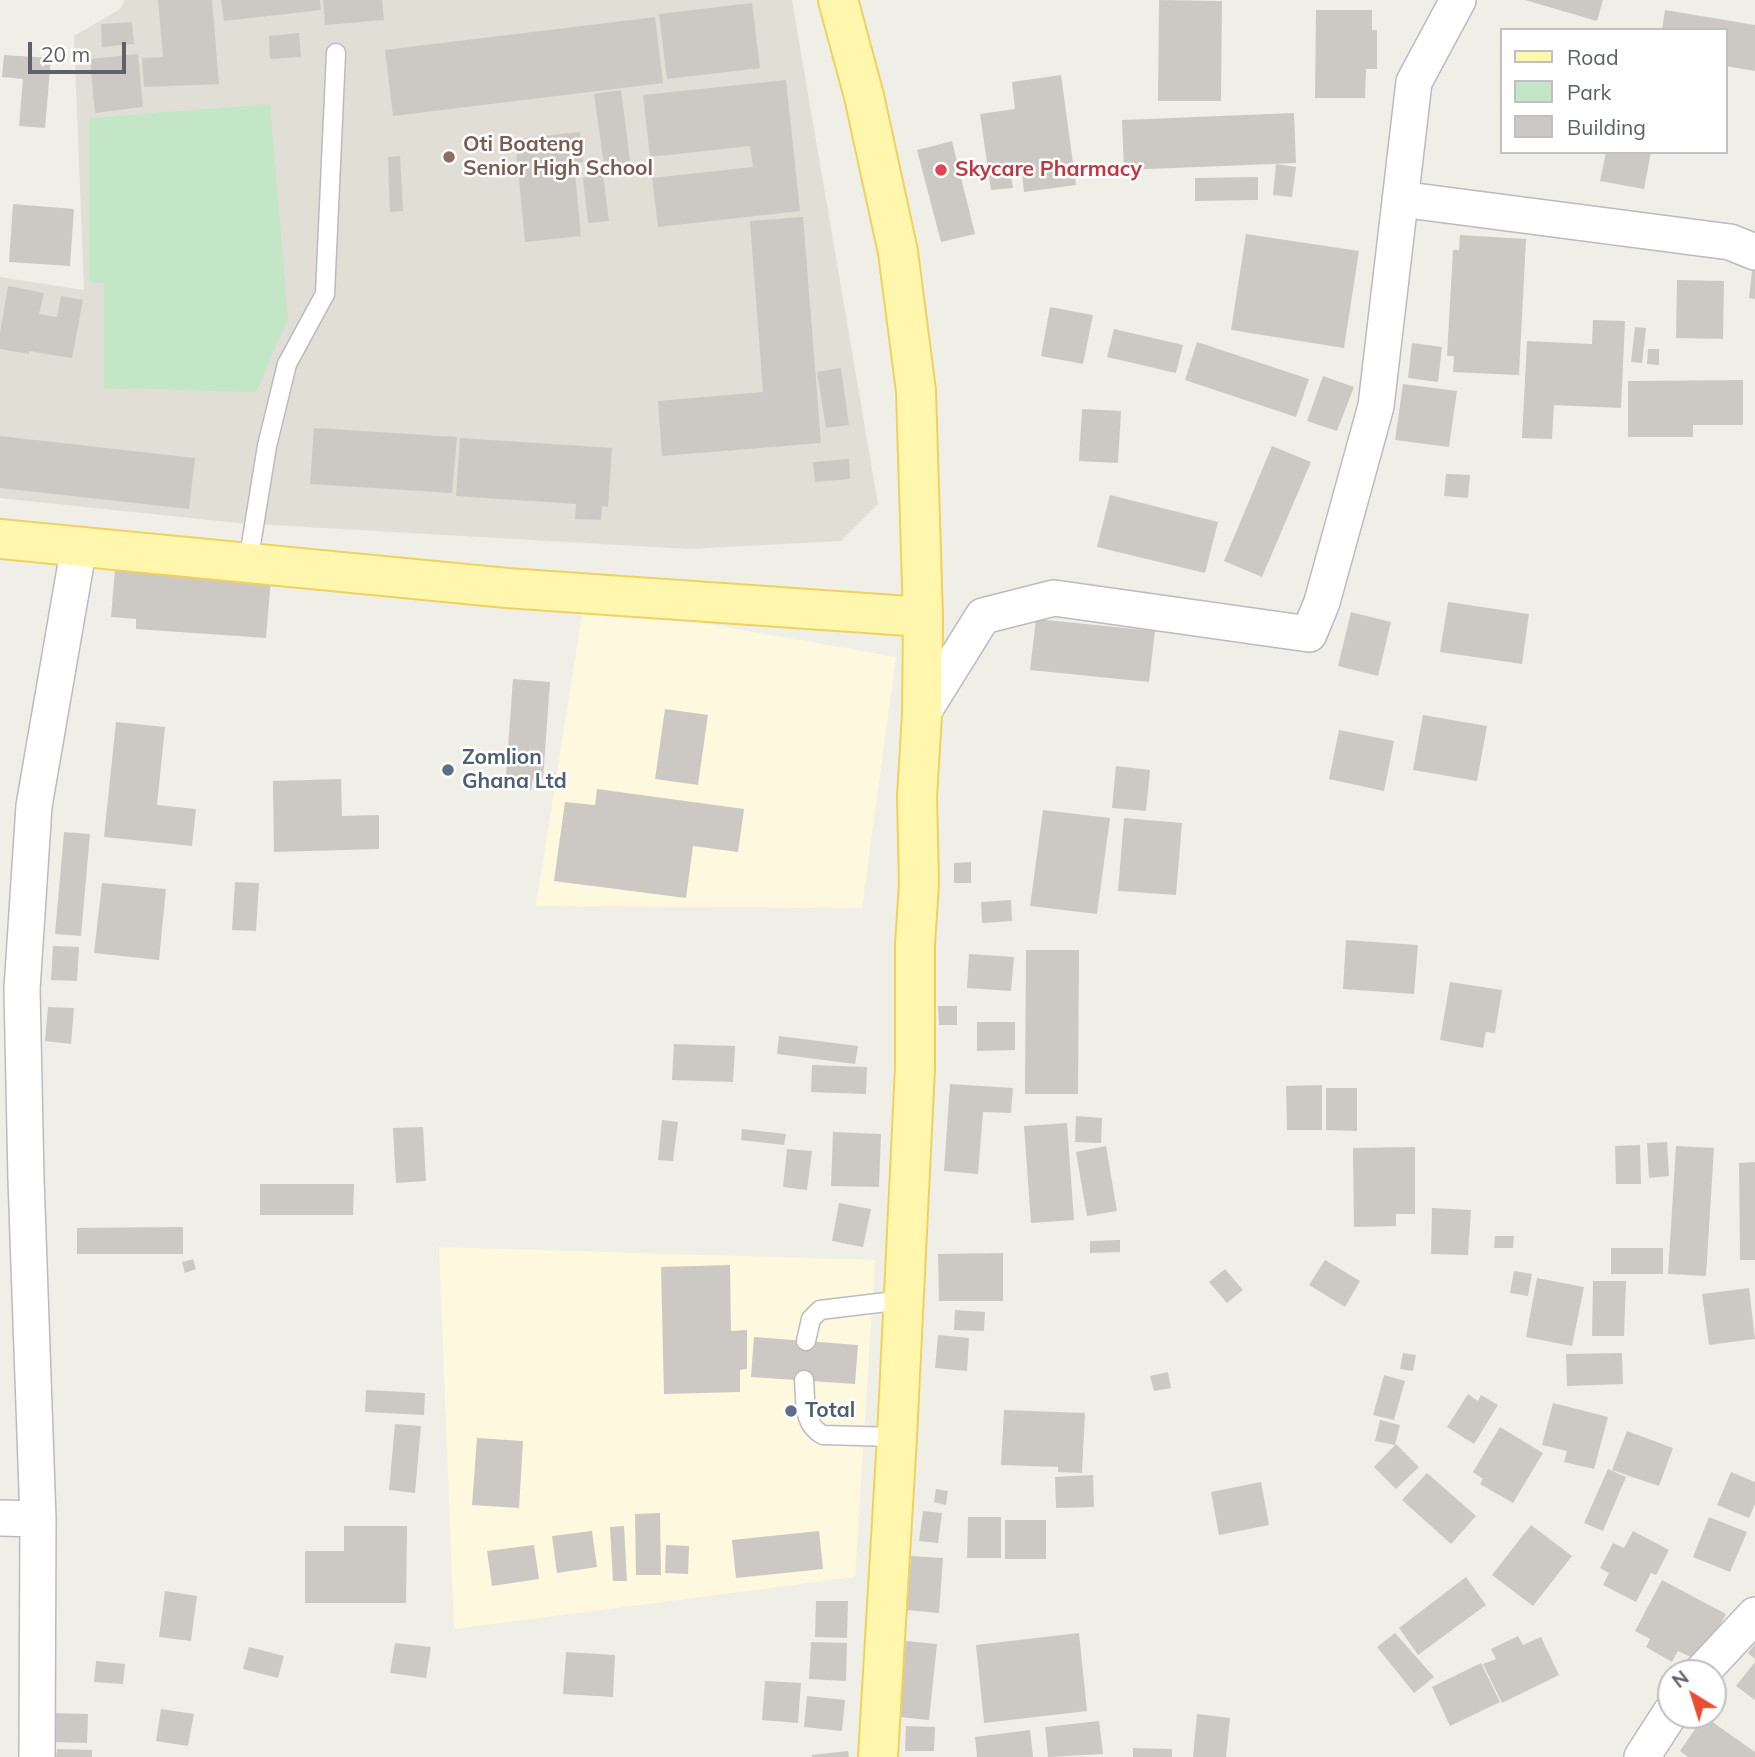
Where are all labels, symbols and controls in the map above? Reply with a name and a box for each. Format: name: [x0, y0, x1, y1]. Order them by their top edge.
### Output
scale bar: [32, 28, 130, 72]
legend: [1500, 28, 1727, 154]
text: 20 m: [41, 41, 90, 67]
text: Road: [1567, 44, 1618, 70]
text: Park: [1567, 79, 1611, 105]
text: Building: [1567, 114, 1646, 140]
place label: Oti Boateng Senior High School: [463, 132, 653, 182]
marker: Oti Boateng Senior High School: [441, 149, 457, 165]
place label: Skycare Pharmacy: [955, 157, 1142, 183]
marker: Skycare Pharmacy: [933, 162, 949, 178]
place label: Zomlion Ghana Ltd: [462, 745, 567, 795]
marker: Zomlion Ghana Ltd: [440, 762, 456, 778]
place label: Total: [805, 1398, 855, 1424]
marker: Total: [783, 1403, 799, 1419]
north arrow: [1657, 1659, 1727, 1729]
text: N: [1667, 1665, 1693, 1693]

